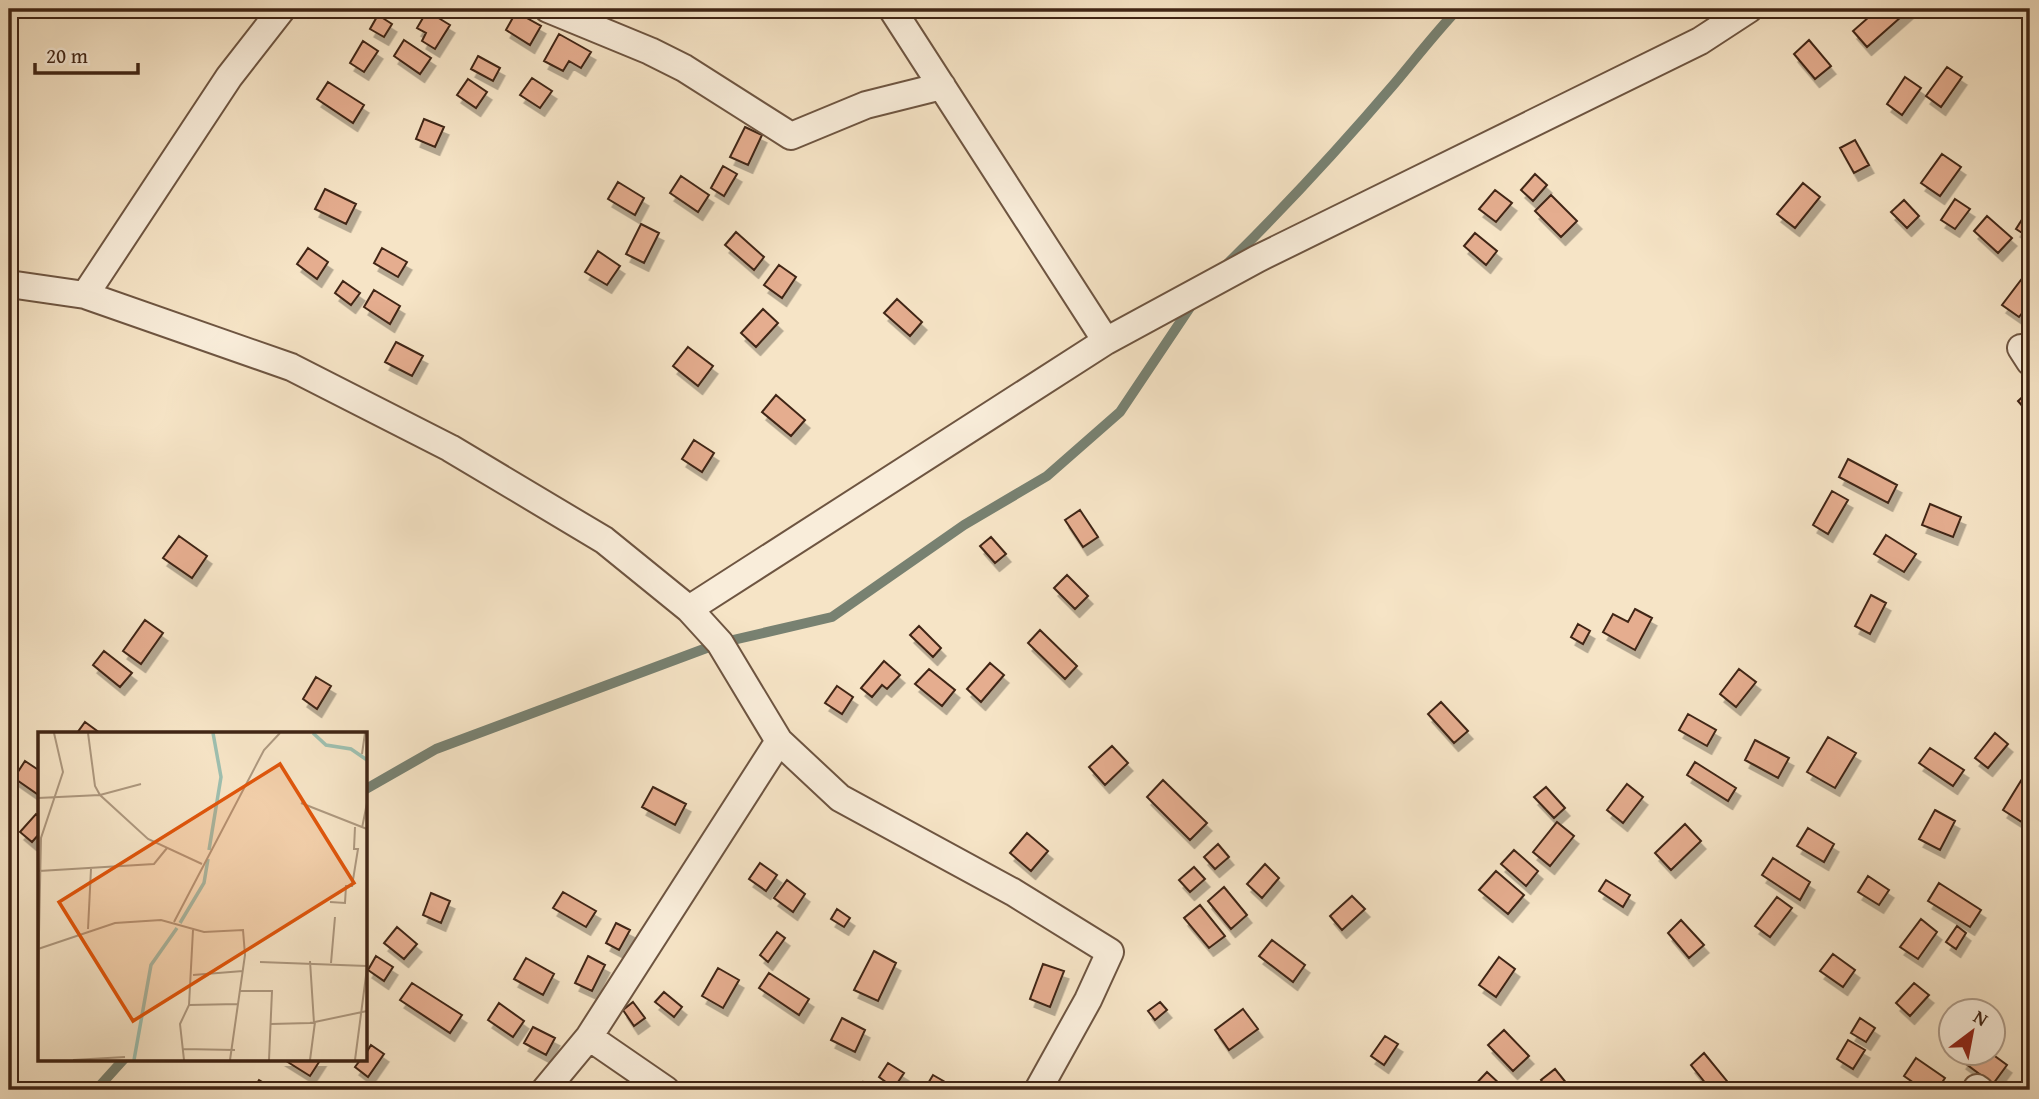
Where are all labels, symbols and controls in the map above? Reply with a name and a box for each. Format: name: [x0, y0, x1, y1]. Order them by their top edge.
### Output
scale bar: [35, 32, 138, 76]
text: 20 m: [46, 40, 88, 71]
inset map: [38, 732, 368, 1060]
north arrow: [1938, 998, 2008, 1068]
text: N: [1968, 1002, 1994, 1033]

